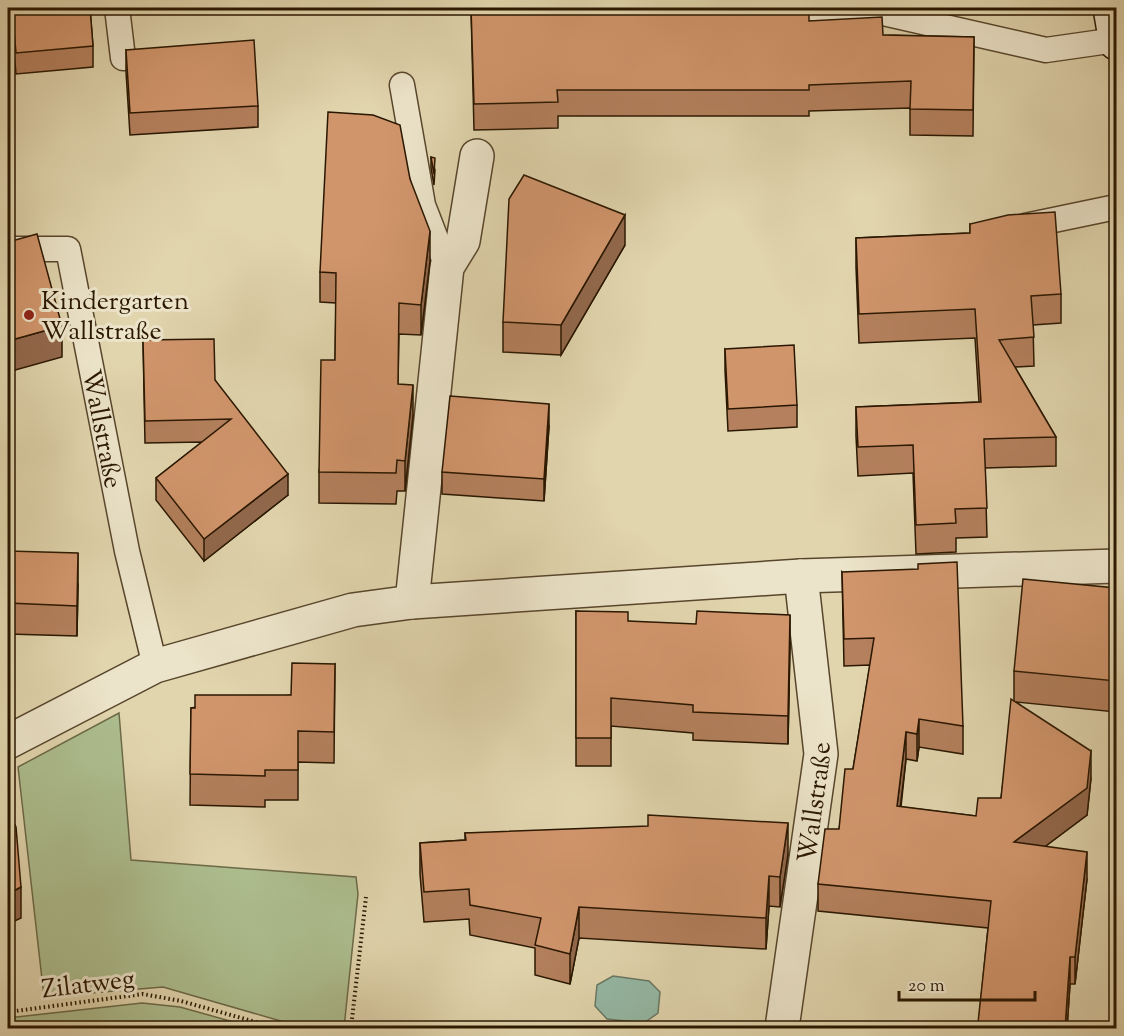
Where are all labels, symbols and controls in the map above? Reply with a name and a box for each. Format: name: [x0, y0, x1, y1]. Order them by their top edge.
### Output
place label: Kindergarten Wallstraße: [41, 284, 189, 351]
marker: Kindergarten Wallstraße: [22, 308, 36, 322]
street label: Wallstraße: [71, 366, 130, 492]
street label: Wallstraße: [790, 740, 842, 865]
street label: Zilatweg: [40, 961, 137, 1010]
scale bar: [899, 964, 1036, 1002]
text: 20 m: [908, 974, 945, 1000]

